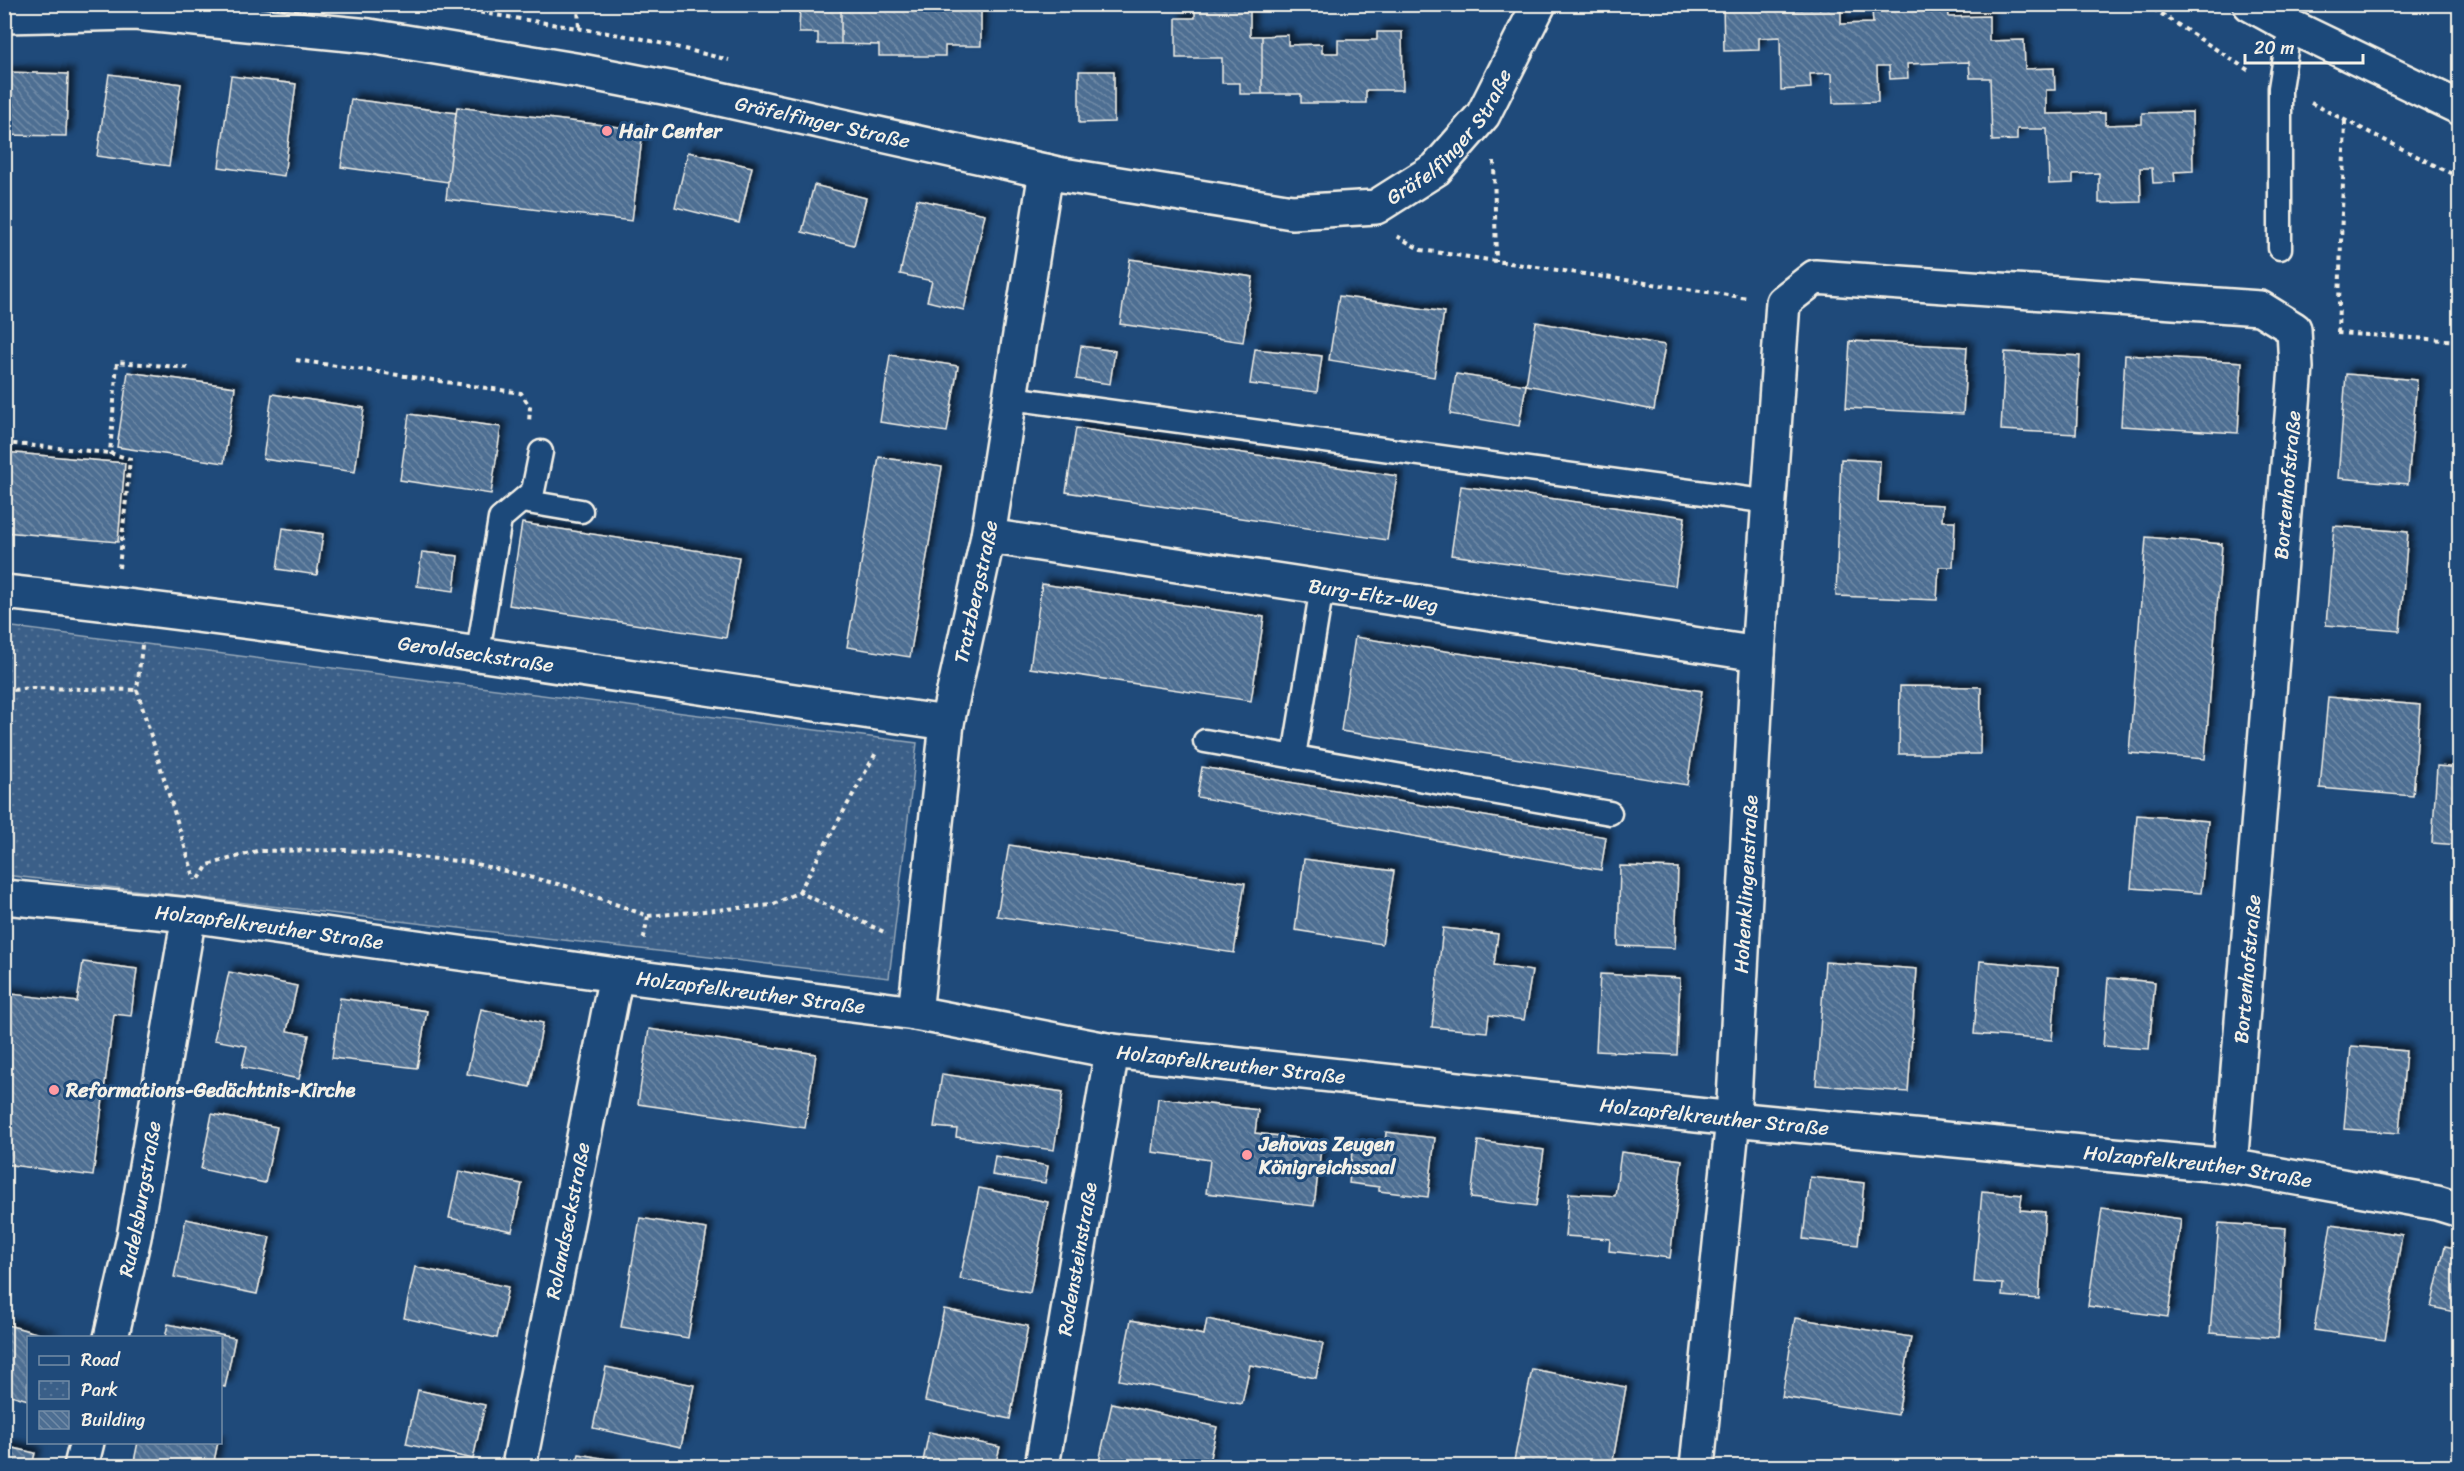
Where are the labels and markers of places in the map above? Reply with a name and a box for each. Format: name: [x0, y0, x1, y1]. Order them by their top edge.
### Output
place label: Hair Center: [618, 114, 723, 149]
marker: Hair Center: [600, 124, 614, 138]
place label: Reformations-Gedächtnis-Kirche: [65, 1073, 356, 1108]
marker: Reformations-Gedächtnis-Kirche: [47, 1083, 61, 1097]
place label: Jehovas Zeugen Königreichssaal: [1258, 1127, 1397, 1185]
marker: Jehovas Zeugen Königreichssaal: [1240, 1148, 1254, 1162]

